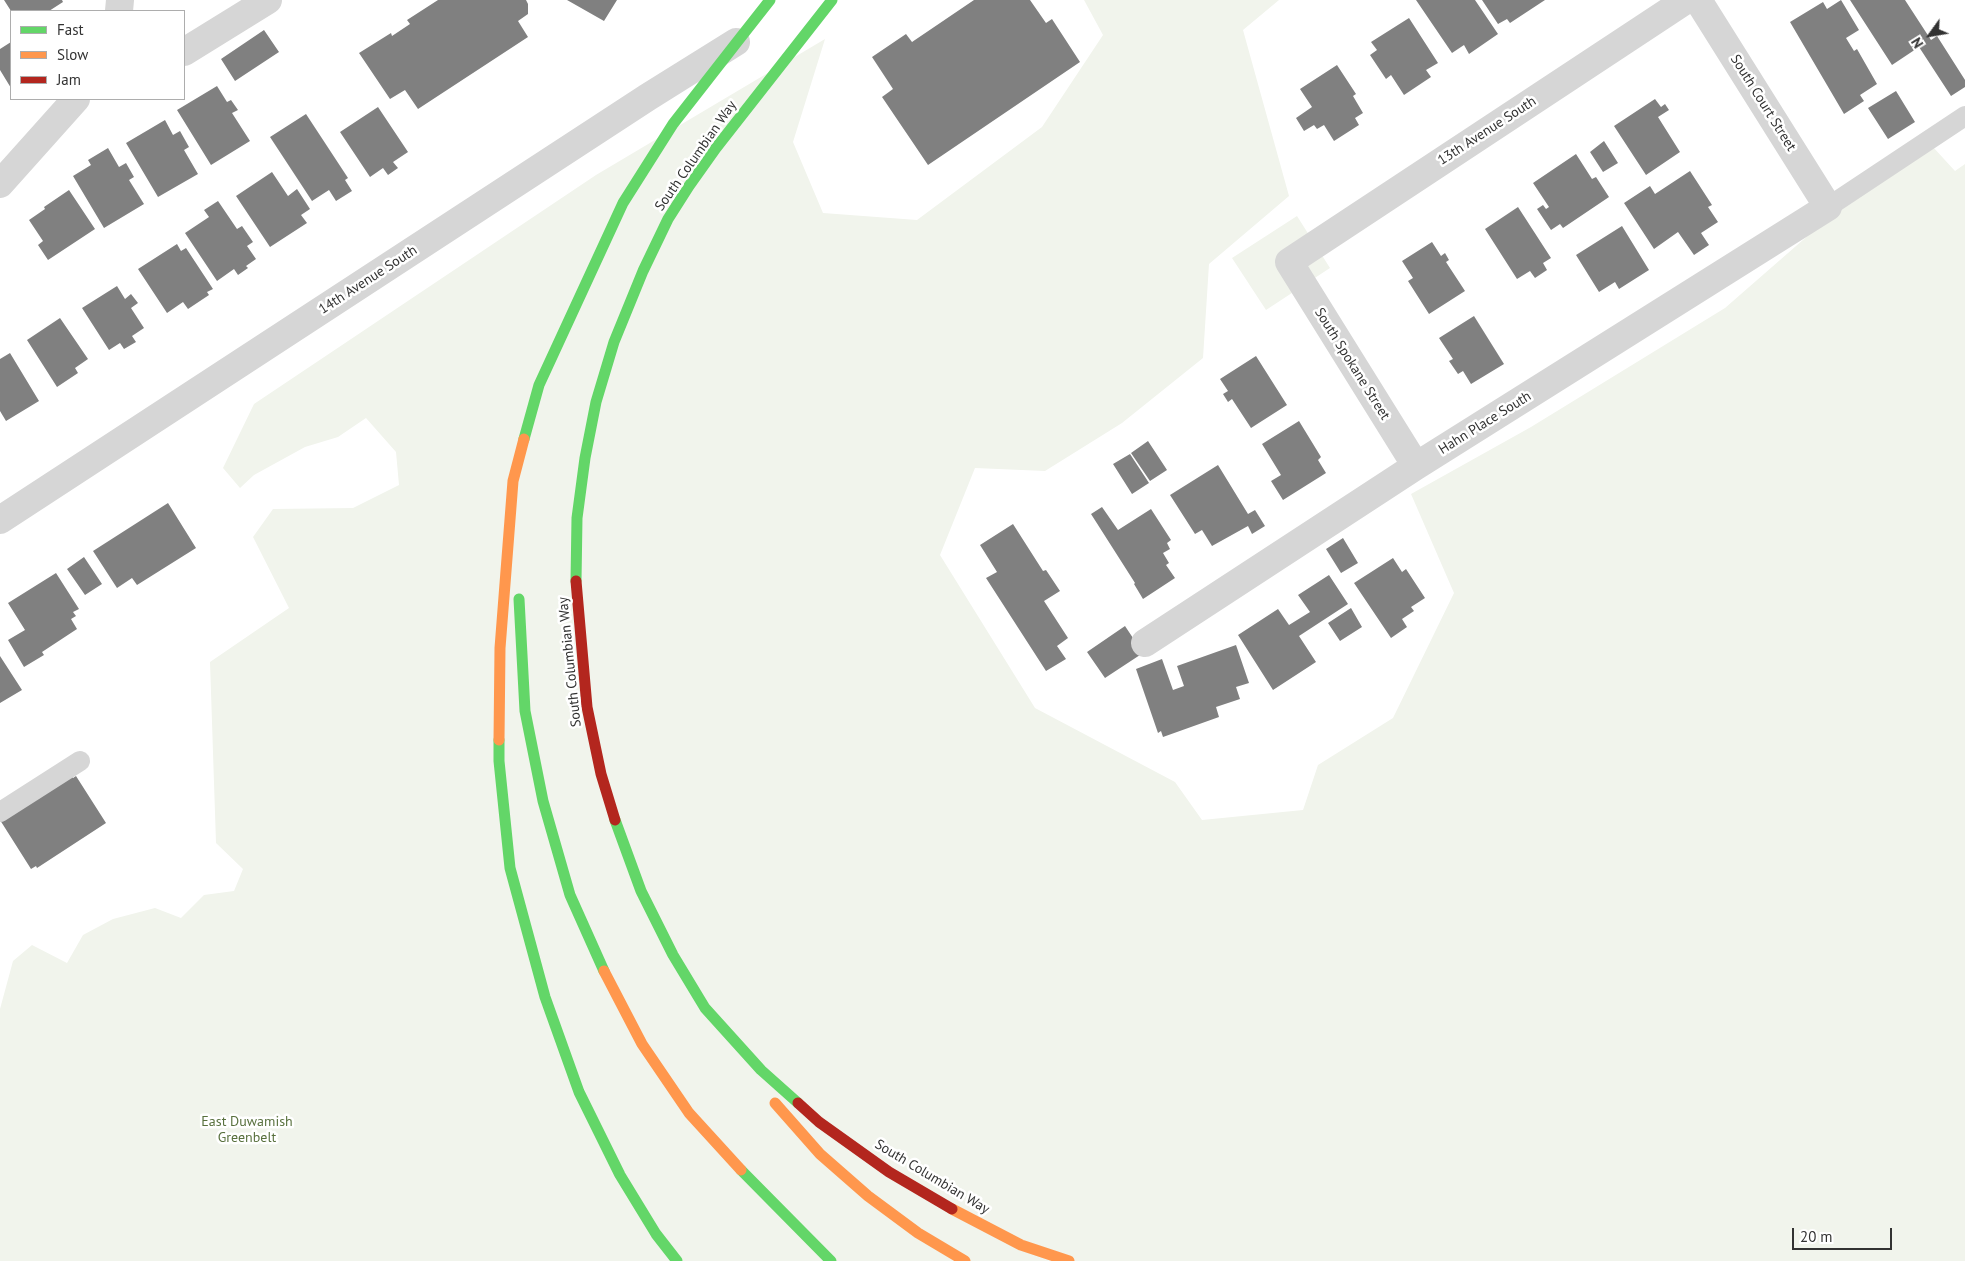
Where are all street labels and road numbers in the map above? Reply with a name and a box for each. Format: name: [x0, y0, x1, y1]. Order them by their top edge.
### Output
street label: South Court Street: [1727, 52, 1799, 154]
street label: 13th Avenue South: [1435, 93, 1539, 169]
street label: South Columbian Way: [652, 98, 740, 214]
street label: 14th Avenue South: [316, 242, 420, 318]
street label: South Spokane Street: [1311, 305, 1393, 423]
street label: Hahn Place South: [1436, 388, 1534, 458]
street label: South Columbian Way: [555, 596, 585, 728]
street label: South Columbian Way: [872, 1136, 992, 1218]

